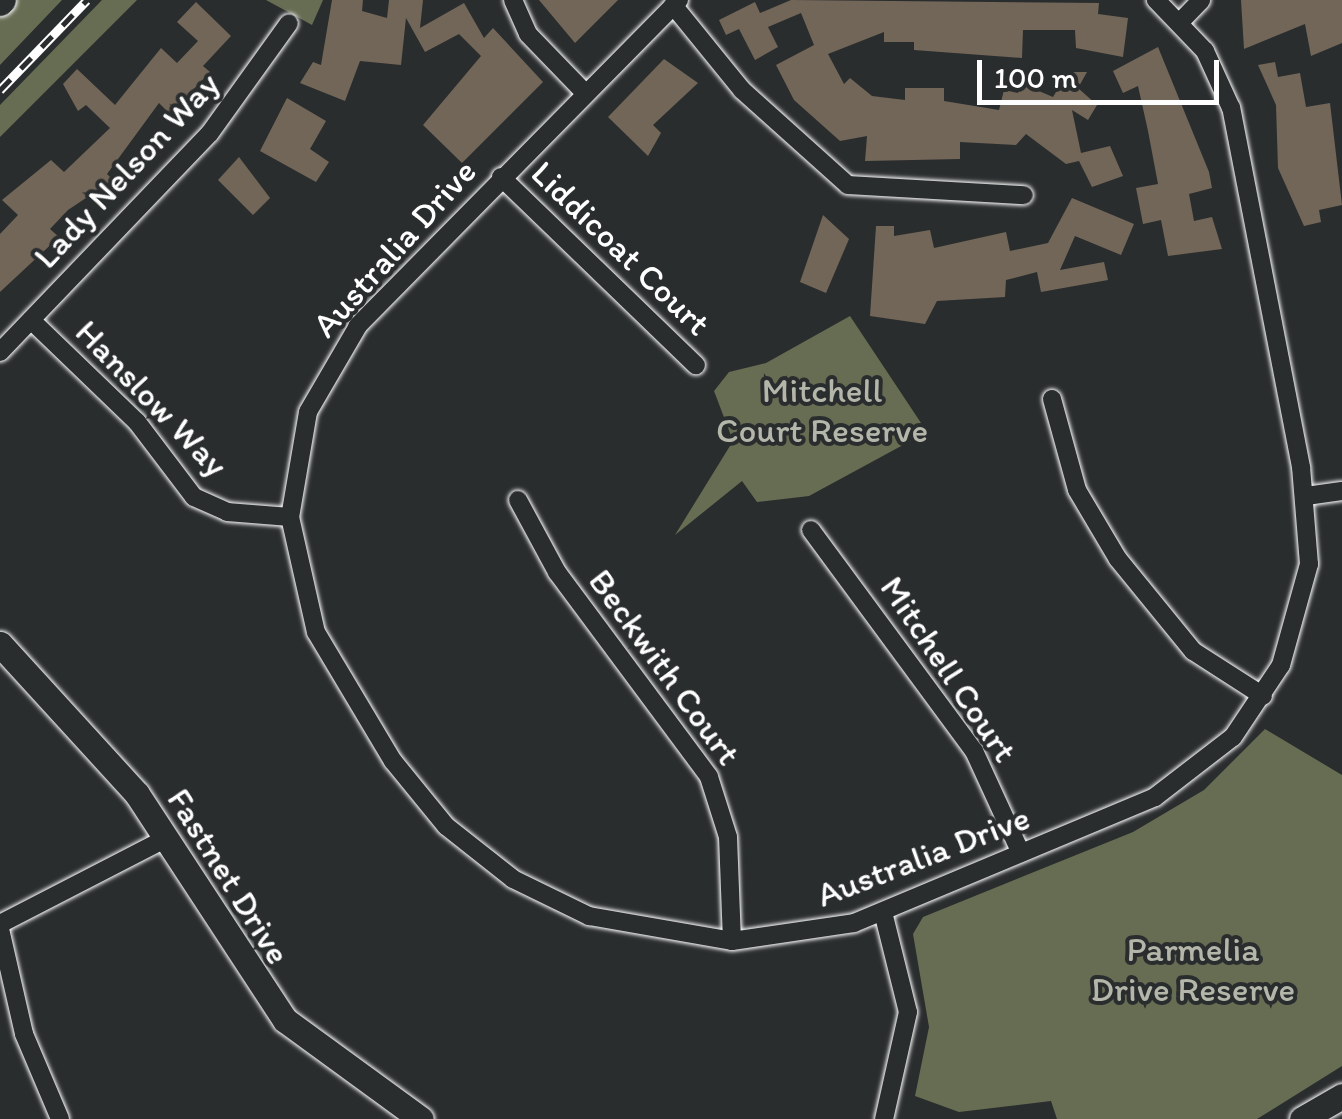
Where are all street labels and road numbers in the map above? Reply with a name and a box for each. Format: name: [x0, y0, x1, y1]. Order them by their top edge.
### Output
street label: Lady Nelson Way: [24, 63, 228, 277]
street label: Australia Drive: [303, 150, 485, 346]
street label: Liddicoat Court: [522, 152, 720, 344]
street label: Hanslow Way: [67, 311, 237, 485]
street label: Beckwith Court: [580, 561, 750, 773]
street label: Mitchell Court: [871, 568, 1027, 770]
street label: Fastnet Drive: [158, 780, 300, 972]
street label: Australia Drive: [810, 796, 1036, 916]

